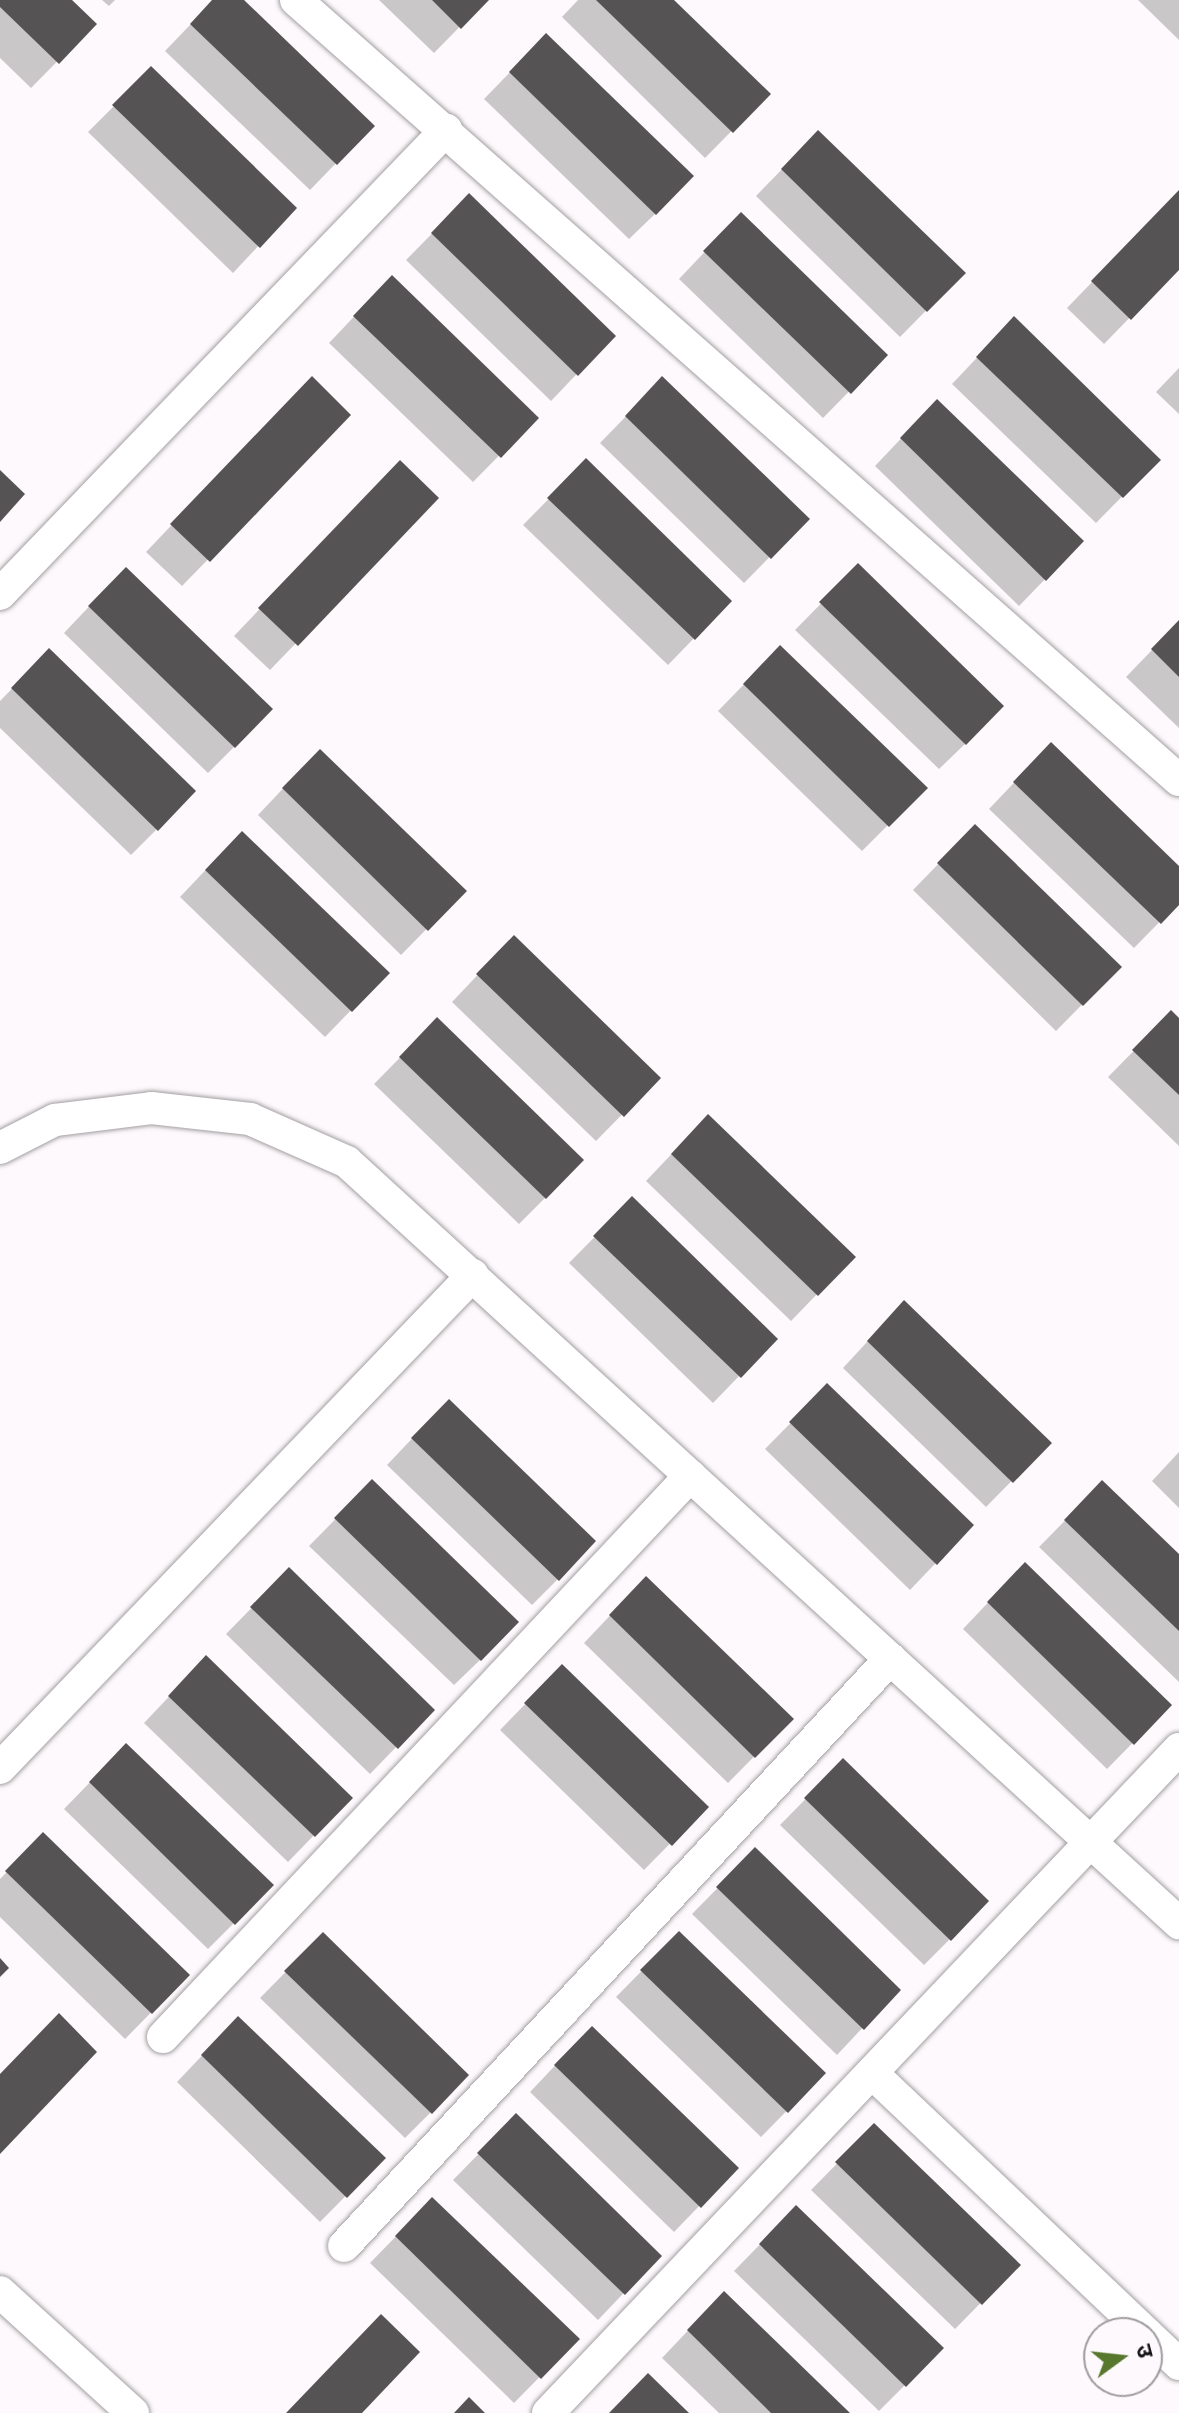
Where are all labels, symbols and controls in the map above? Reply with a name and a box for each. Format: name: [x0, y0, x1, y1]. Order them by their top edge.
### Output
north arrow: [1083, 2317, 1163, 2397]
text: उ: [1131, 2342, 1158, 2361]

